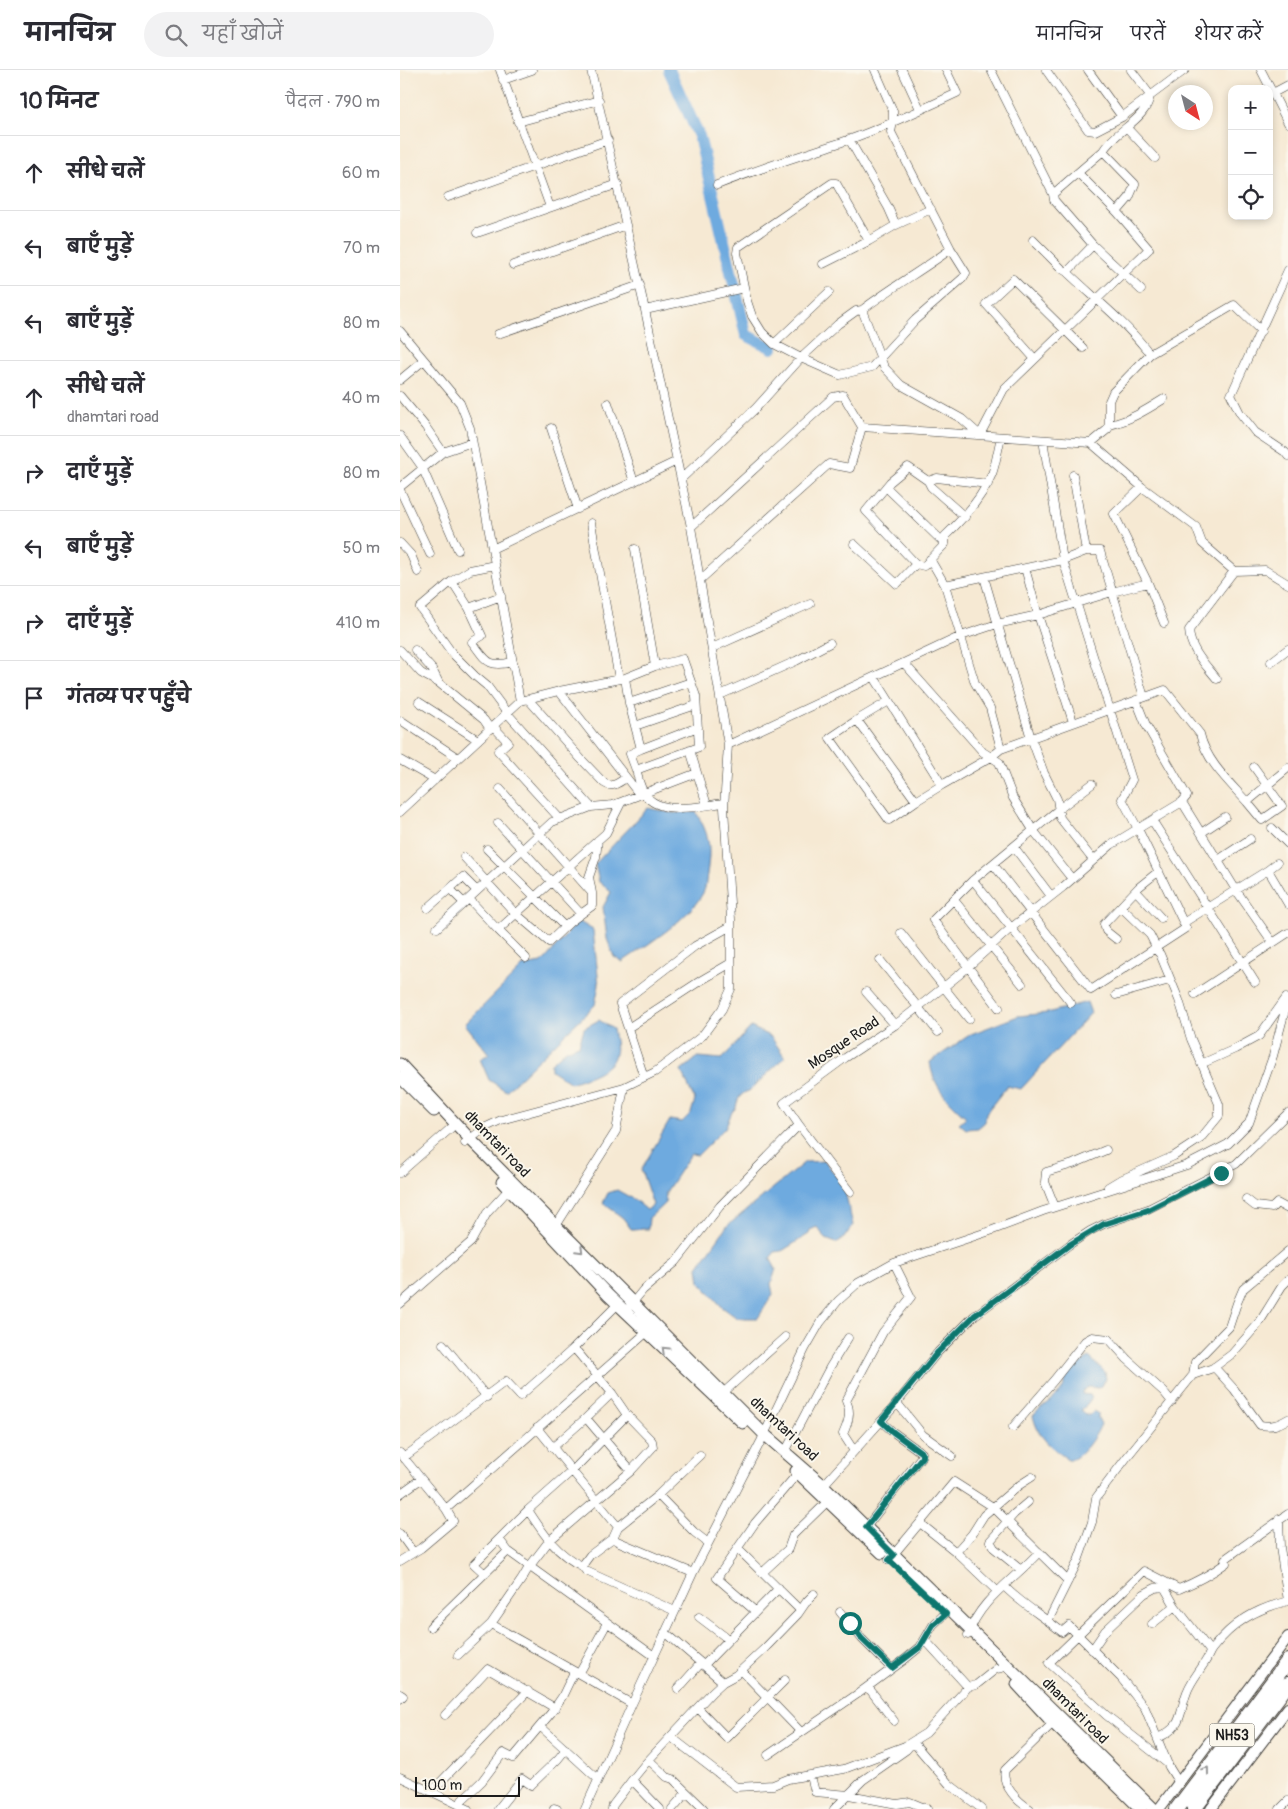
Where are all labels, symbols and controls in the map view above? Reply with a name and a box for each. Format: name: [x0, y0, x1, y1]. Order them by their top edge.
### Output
search box: [144, 12, 494, 57]
text: मानचित्र: [25, 19, 114, 48]
icon: search: [162, 21, 190, 49]
text: यहाँ खोजें: [202, 22, 283, 46]
text: मानचित्र: [1036, 23, 1102, 46]
text: परतें: [1130, 23, 1166, 46]
text: शेयर करें: [1194, 23, 1263, 46]
north arrow: [1168, 85, 1213, 130]
map controls: [1228, 85, 1273, 220]
button: +: [1228, 85, 1273, 130]
text: 10 मिनट: [20, 88, 98, 115]
text: पैदल · 790 m: [286, 92, 380, 112]
button: −: [1228, 130, 1273, 175]
icon: ahead: [20, 159, 48, 187]
text: सीधे चलें: [67, 160, 144, 184]
text: 60 m: [342, 163, 380, 183]
button: locate: [1228, 175, 1273, 220]
icon: left: [20, 234, 48, 262]
text: बाएँ मुड़ें: [67, 235, 133, 259]
text: 70 m: [343, 238, 380, 258]
icon: left: [20, 309, 48, 337]
text: बाएँ मुड़ें: [67, 310, 133, 334]
text: 80 m: [343, 313, 380, 333]
text: सीधे चलें: [67, 375, 144, 399]
icon: ahead: [20, 384, 48, 412]
text: 40 m: [342, 388, 380, 408]
text: dhamtari road: [67, 407, 159, 427]
icon: right: [20, 459, 48, 487]
text: दाएँ मुड़ें: [67, 460, 132, 484]
text: 80 m: [343, 463, 380, 483]
icon: left: [20, 534, 48, 562]
text: बाएँ मुड़ें: [67, 535, 133, 559]
text: 50 m: [343, 538, 380, 558]
icon: right: [20, 609, 48, 637]
text: दाएँ मुड़ें: [67, 610, 132, 634]
text: 410 m: [336, 613, 380, 633]
icon: arrive: [20, 684, 48, 712]
text: गंतव्य पर पहुँचे: [67, 685, 191, 709]
street label: Mosque Road: [805, 1012, 883, 1074]
street label: dhamtari road: [460, 1106, 534, 1182]
route end: [1210, 1162, 1233, 1185]
one-way arrow: [574, 1244, 583, 1253]
one-way arrow: [662, 1347, 671, 1356]
street label: dhamtari road: [746, 1393, 822, 1465]
route start: [839, 1612, 862, 1635]
street label: dhamtari road: [1038, 1674, 1112, 1748]
road number: NH53: [1210, 1724, 1254, 1746]
one-way arrow: [1200, 1766, 1209, 1776]
scale bar: [415, 1774, 520, 1797]
text: 100 m: [422, 1777, 462, 1794]

